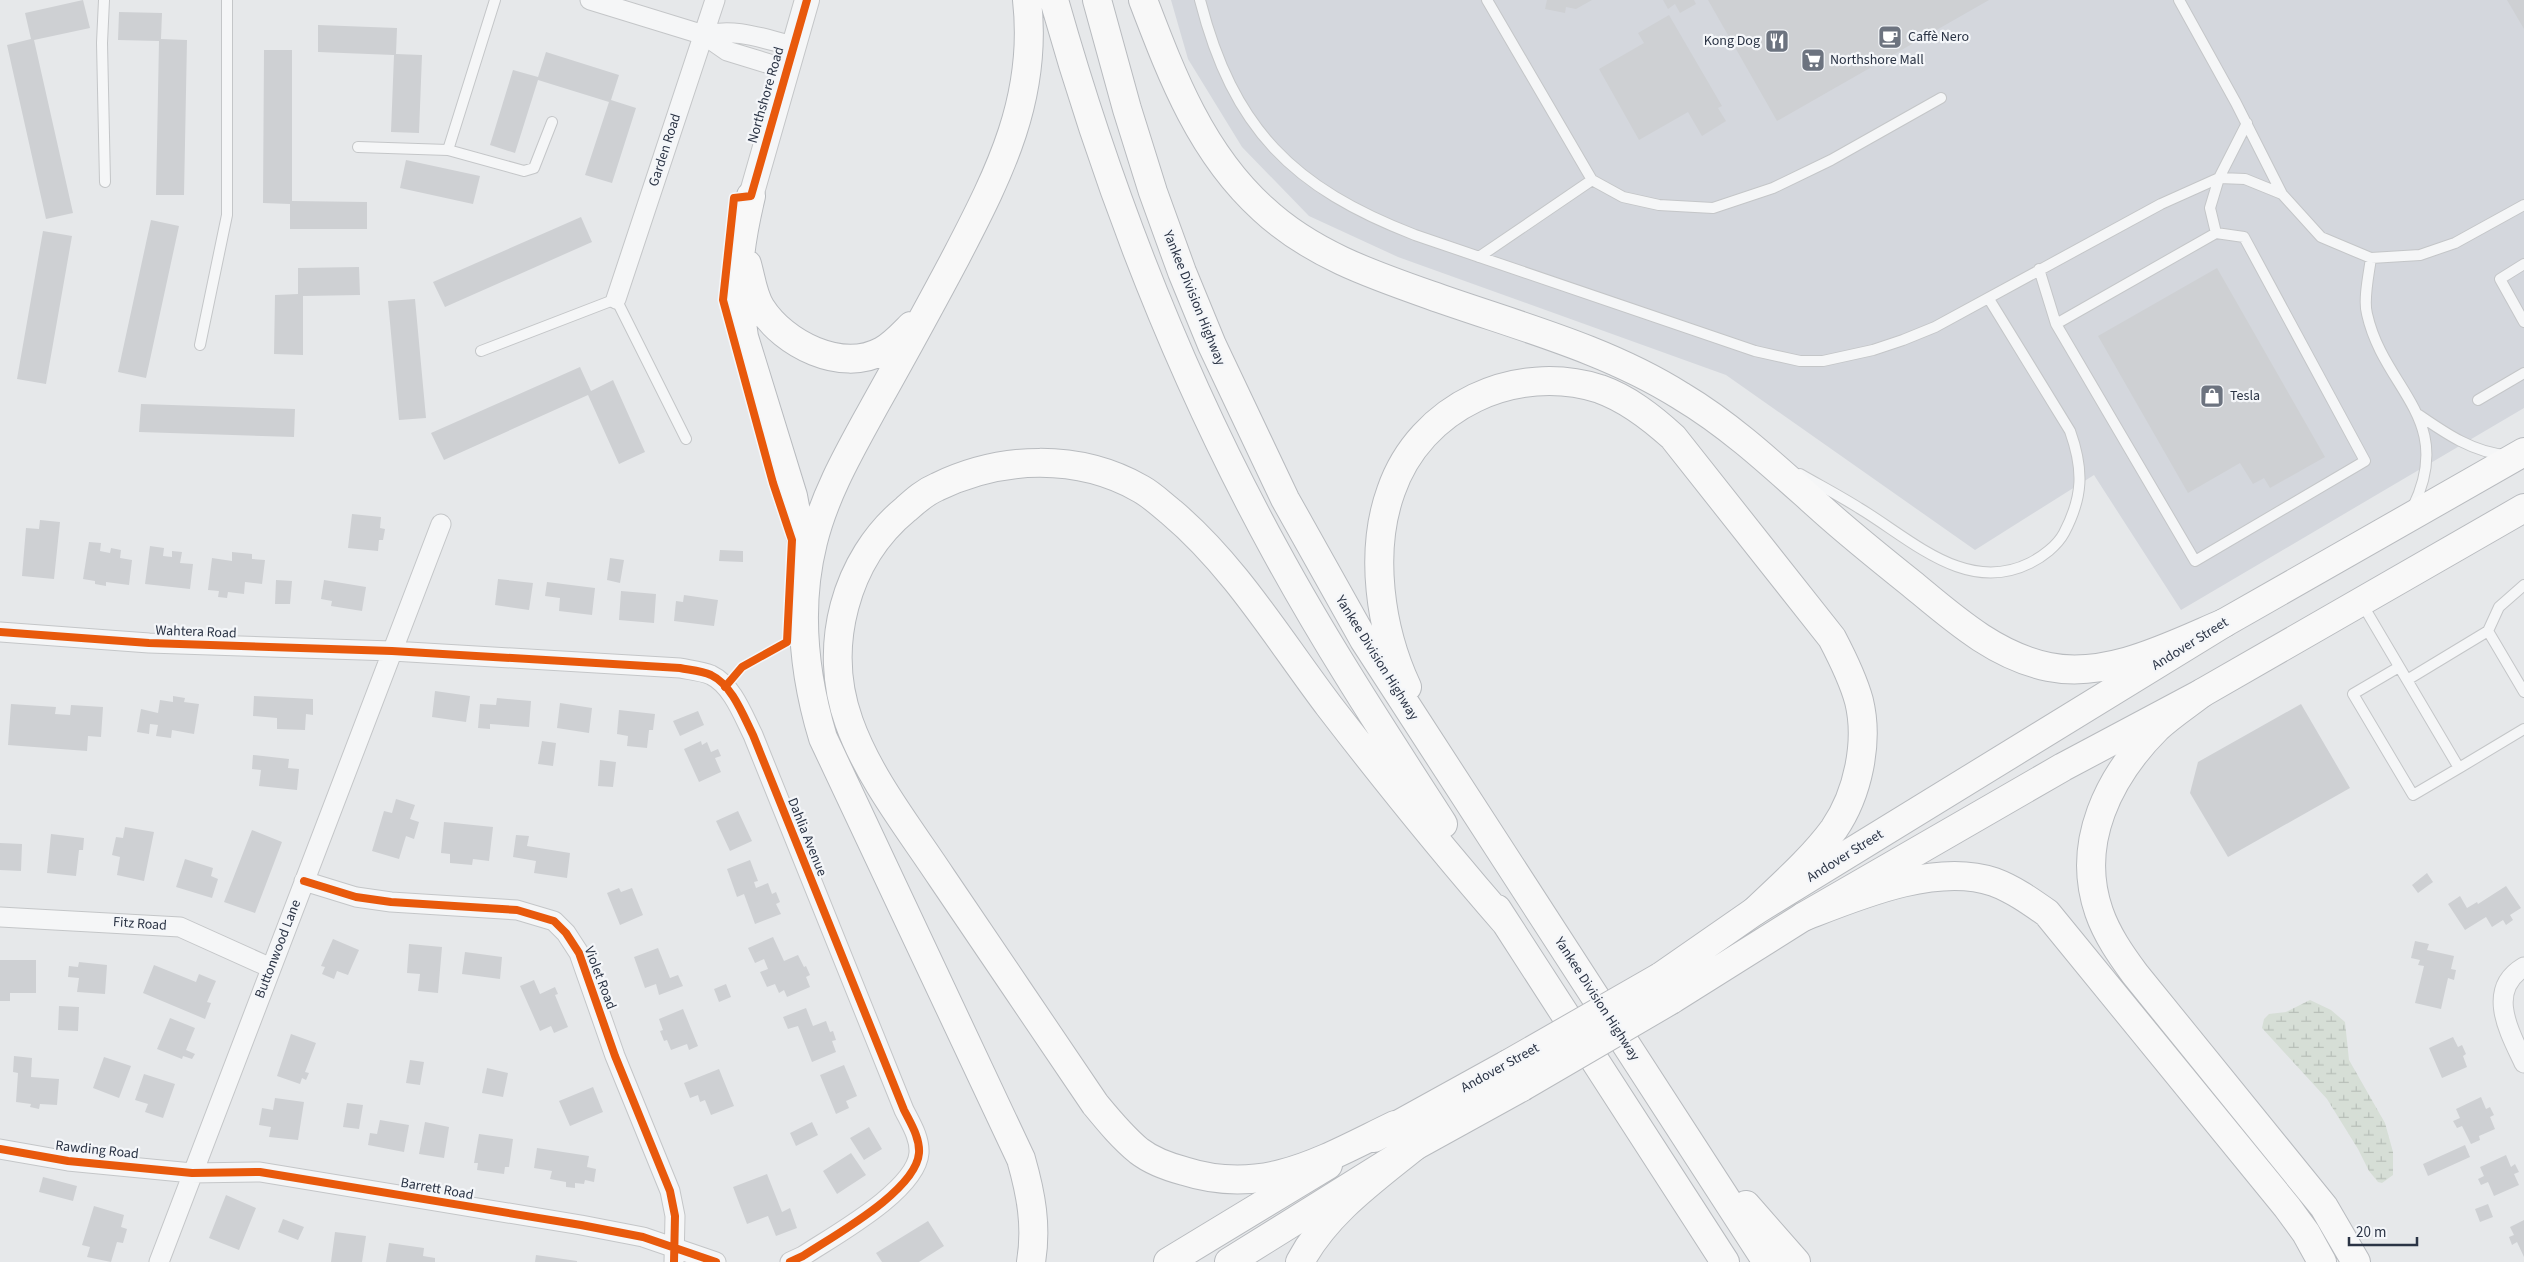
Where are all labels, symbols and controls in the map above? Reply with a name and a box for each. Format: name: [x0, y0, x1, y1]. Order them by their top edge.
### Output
cafe icon: Caffè Nero: [1877, 24, 1903, 50]
place label: Caffè Nero: [1908, 27, 1969, 47]
restaurant icon: Kong Dog: [1764, 28, 1790, 54]
place label: Kong Dog: [1704, 31, 1760, 51]
street label: Northshore Road: [743, 44, 789, 146]
supermarket icon: Northshore Mall: [1800, 47, 1826, 73]
place label: Northshore Mall: [1830, 50, 1924, 70]
street label: Garden Road: [644, 111, 686, 189]
street label: Yankee Division Highway: [1157, 227, 1230, 369]
shop icon: Tesla: [2199, 383, 2225, 409]
place label: Tesla: [2230, 386, 2260, 406]
street label: Yankee Division Highway: [1330, 591, 1424, 725]
street label: Andover Street: [2148, 612, 2232, 675]
street label: Wahtera Road: [155, 621, 237, 643]
street label: Dahlia Avenue: [782, 795, 832, 879]
street label: Andover Street: [1803, 824, 1887, 887]
street label: Buttonwood Lane: [250, 897, 306, 1001]
street label: Fitz Road: [112, 912, 168, 936]
street label: Yankee Division Highway: [1549, 932, 1645, 1065]
street label: Violet Road: [579, 944, 621, 1012]
street label: Andover Street: [1457, 1038, 1543, 1098]
street label: Rawding Road: [54, 1136, 140, 1164]
street label: Barrett Road: [399, 1173, 475, 1205]
scale bar: [2349, 1214, 2416, 1246]
text: 20 m: [2356, 1222, 2386, 1243]

